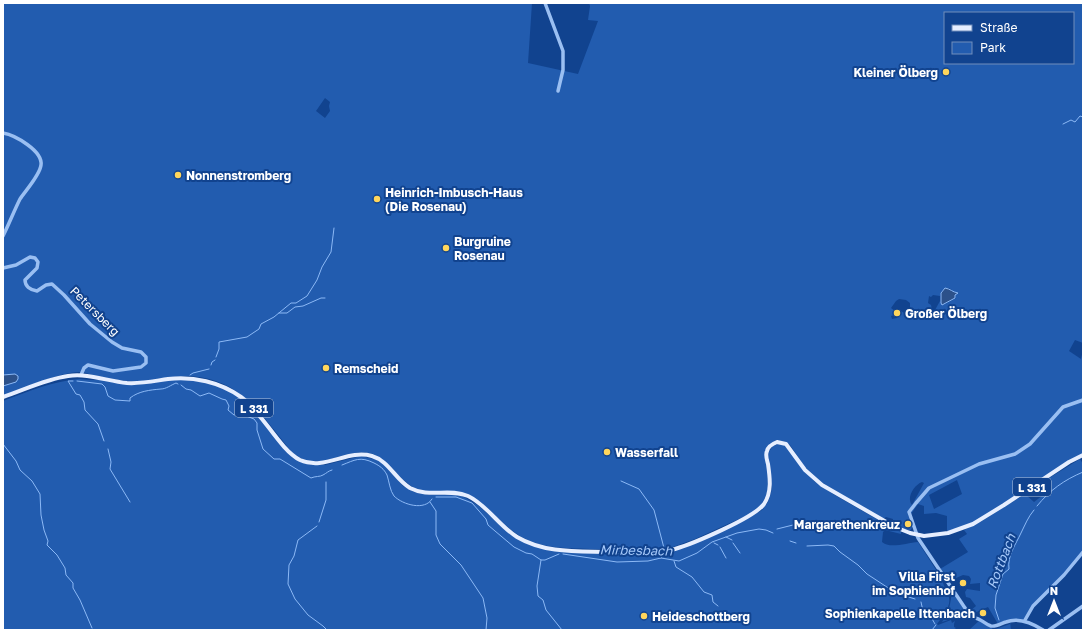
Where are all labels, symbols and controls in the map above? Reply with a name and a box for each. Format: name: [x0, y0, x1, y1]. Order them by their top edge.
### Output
legend: [944, 12, 1074, 64]
text: Straße: [980, 20, 1018, 35]
text: Park: [980, 40, 1006, 55]
place label: Kleiner Ölberg: [853, 65, 938, 80]
marker: Kleiner Ölberg: [941, 67, 951, 77]
place label: Nonnenstromberg: [186, 168, 291, 183]
marker: Nonnenstromberg: [173, 170, 183, 180]
place label: Heinrich-Imbusch-Haus (Die Rosenau): [385, 185, 523, 214]
marker: Heinrich-Imbusch-Haus (Die Rosenau): [372, 194, 382, 204]
place label: Burgruine Rosenau: [454, 234, 511, 263]
marker: Burgruine Rosenau: [441, 243, 451, 253]
street label: Petersberg: [67, 283, 123, 339]
place label: Großer Ölberg: [905, 306, 987, 321]
marker: Großer Ölberg: [892, 308, 902, 318]
place label: Remscheid: [334, 361, 398, 376]
marker: Remscheid: [321, 363, 331, 373]
road number: L 331: [235, 399, 273, 417]
place label: Wasserfall: [615, 445, 678, 460]
marker: Wasserfall: [602, 447, 612, 457]
road number: L 331: [1013, 478, 1051, 496]
place label: Margarethenkreuz: [794, 517, 900, 532]
marker: Margarethenkreuz: [903, 519, 913, 529]
water label: Rottbach: [983, 530, 1019, 591]
water label: Mirbesbach: [600, 541, 673, 559]
place label: Villa First im Sophienhof: [872, 569, 956, 598]
marker: Villa First im Sophienhof: [958, 578, 968, 588]
north arrow: [1034, 581, 1074, 621]
text: N: [1050, 584, 1058, 597]
place label: Sophienkapelle Ittenbach: [825, 606, 975, 621]
marker: Sophienkapelle Ittenbach: [978, 608, 988, 618]
place label: Heideschottberg: [652, 609, 750, 624]
marker: Heideschottberg: [639, 611, 649, 621]

